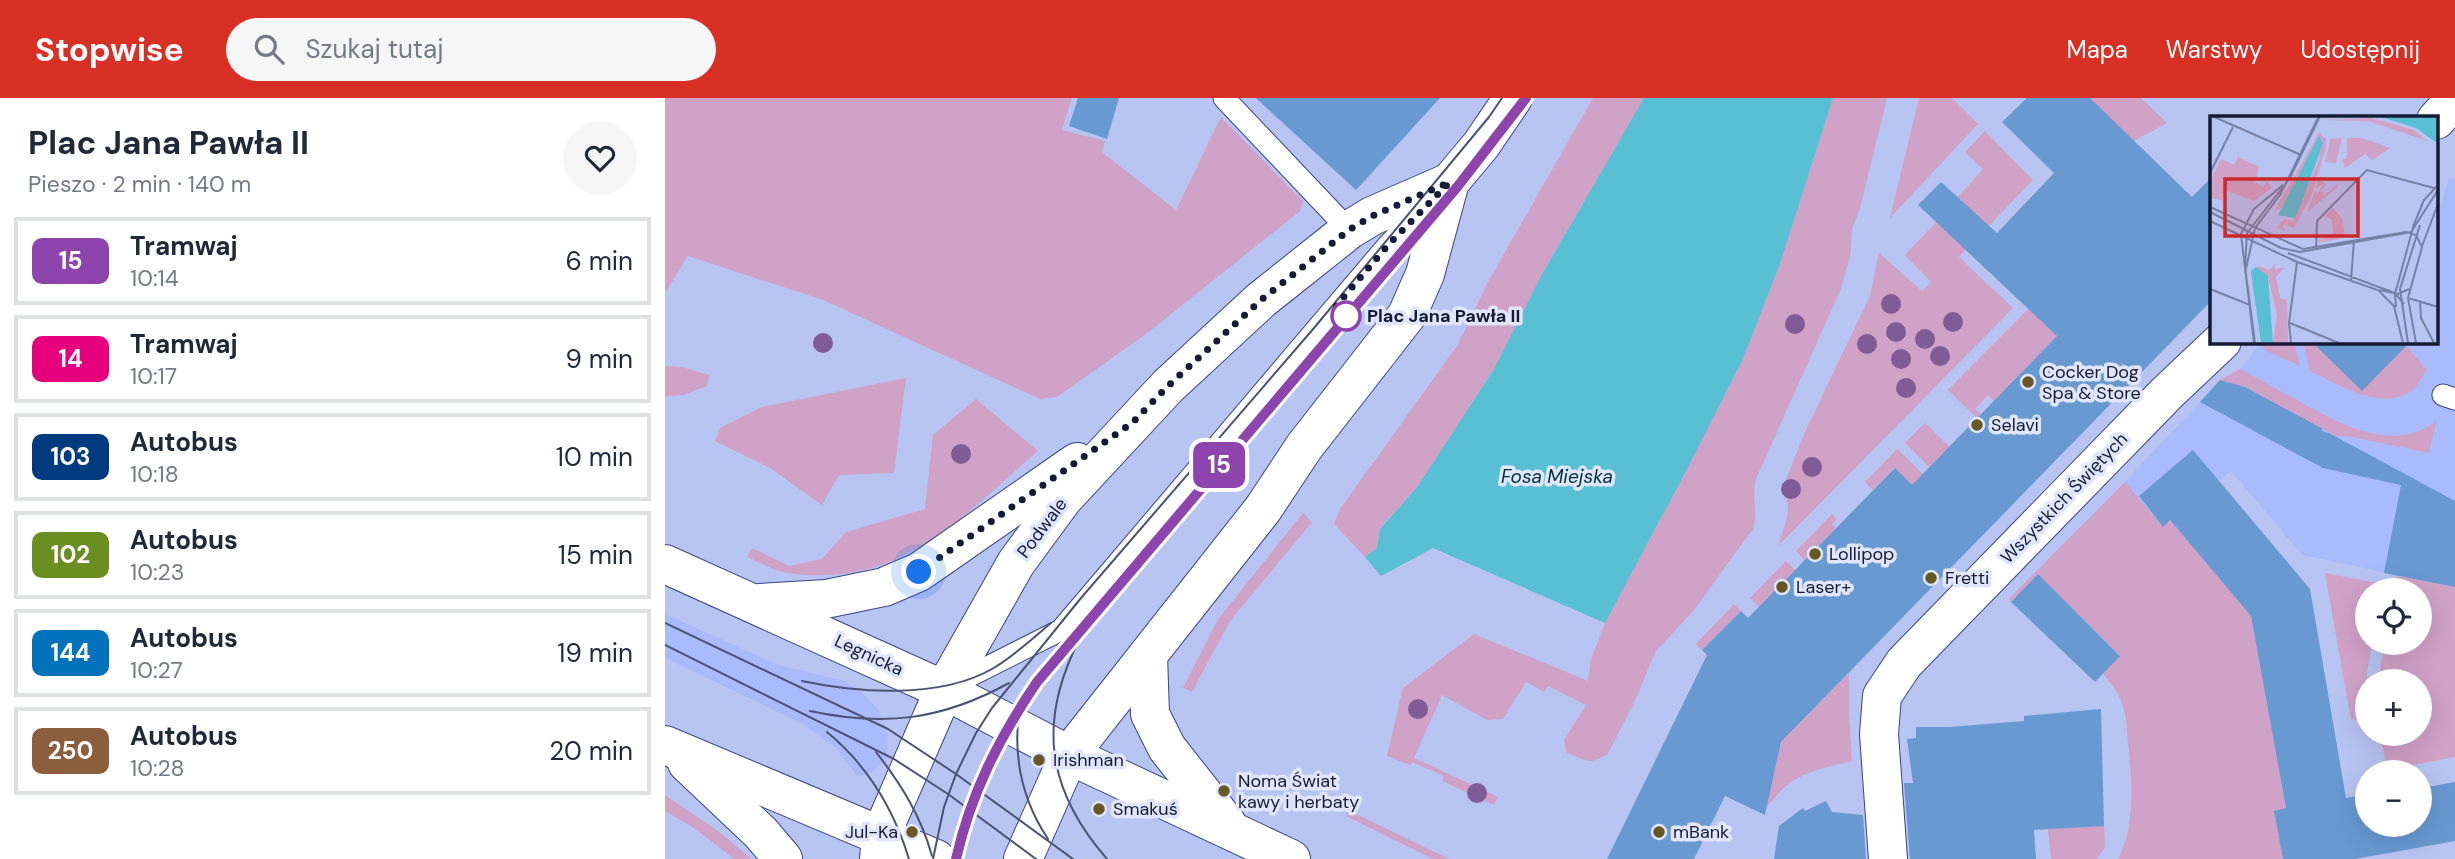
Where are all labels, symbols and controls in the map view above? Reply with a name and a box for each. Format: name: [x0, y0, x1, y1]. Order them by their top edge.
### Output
search box: [226, 18, 716, 81]
text: Stopwise: [35, 28, 184, 71]
icon: search: [250, 30, 288, 68]
text: Szukaj tutaj: [306, 32, 444, 66]
text: Mapa: [2066, 34, 2128, 65]
text: Warstwy: [2166, 34, 2262, 65]
text: Udostępnij: [2300, 34, 2420, 65]
inset map: [2210, 116, 2437, 343]
text: Plac Jana Pawła II: [28, 121, 309, 164]
button: heart: [563, 121, 637, 195]
text: Pieszo · 2 min · 140 m: [28, 169, 251, 199]
text: Tramwaj: [130, 229, 238, 263]
text: 6 min: [565, 244, 633, 278]
text: 15: [59, 245, 82, 276]
text: 10:14: [130, 263, 179, 293]
marker: Plac Jana Pawła II: [1331, 301, 1361, 331]
place label: Plac Jana Pawła II: [1367, 304, 1520, 328]
text: Tramwaj: [130, 327, 238, 361]
text: 9 min: [565, 342, 633, 376]
text: 14: [58, 343, 83, 374]
place label: Cocker Dog Spa & Store: [2042, 360, 2141, 405]
text: 10:17: [130, 361, 177, 391]
marker: Cocker Dog Spa & Store: [2020, 374, 2036, 390]
place label: Selavi: [1991, 413, 2039, 437]
marker: Selavi: [1969, 417, 1985, 433]
text: Autobus: [130, 425, 238, 459]
street label: Wszystkich Świętych: [1995, 427, 2133, 569]
text: 10 min: [556, 440, 633, 474]
text: 103: [50, 441, 91, 472]
line badge: 15: [1187, 442, 1251, 488]
text: 15: [1207, 449, 1231, 480]
text: 10:18: [130, 459, 179, 489]
water label: Fosa Miejska: [1501, 464, 1613, 489]
street label: Podwale: [1012, 493, 1072, 563]
text: Autobus: [130, 523, 238, 557]
text: 15 min: [558, 538, 633, 572]
text: 102: [51, 539, 90, 570]
place label: Lollipop: [1829, 542, 1894, 566]
marker: Lollipop: [1807, 546, 1823, 562]
your location: [901, 554, 936, 589]
text: 10:23: [130, 557, 184, 587]
place label: Fretti: [1945, 566, 1989, 590]
marker: Fretti: [1923, 570, 1939, 586]
place label: Laser+: [1796, 575, 1851, 599]
map controls: [2355, 578, 2432, 837]
button: locate: [2355, 578, 2432, 655]
marker: Laser+: [1774, 579, 1790, 595]
text: Autobus: [130, 621, 238, 655]
street label: Legnicka: [831, 629, 907, 681]
text: 19 min: [557, 636, 633, 670]
text: 144: [51, 637, 90, 668]
text: 10:27: [130, 655, 183, 685]
button: +: [2355, 669, 2432, 746]
text: Autobus: [130, 719, 238, 753]
text: 20 min: [549, 734, 633, 768]
text: 250: [48, 735, 93, 766]
place label: Irishman: [1053, 748, 1124, 772]
marker: Irishman: [1031, 752, 1047, 768]
text: 10:28: [130, 753, 184, 783]
button: −: [2355, 760, 2432, 837]
place label: Noma Świat kawy i herbaty: [1238, 769, 1359, 814]
marker: Noma Świat kawy i herbaty: [1216, 783, 1232, 799]
place label: Smakuś: [1113, 797, 1178, 821]
marker: Smakuś: [1091, 801, 1107, 817]
place label: Jul-Ka: [845, 820, 898, 844]
place label: mBank: [1673, 820, 1729, 844]
marker: Jul-Ka: [904, 824, 920, 840]
marker: mBank: [1651, 824, 1667, 840]

